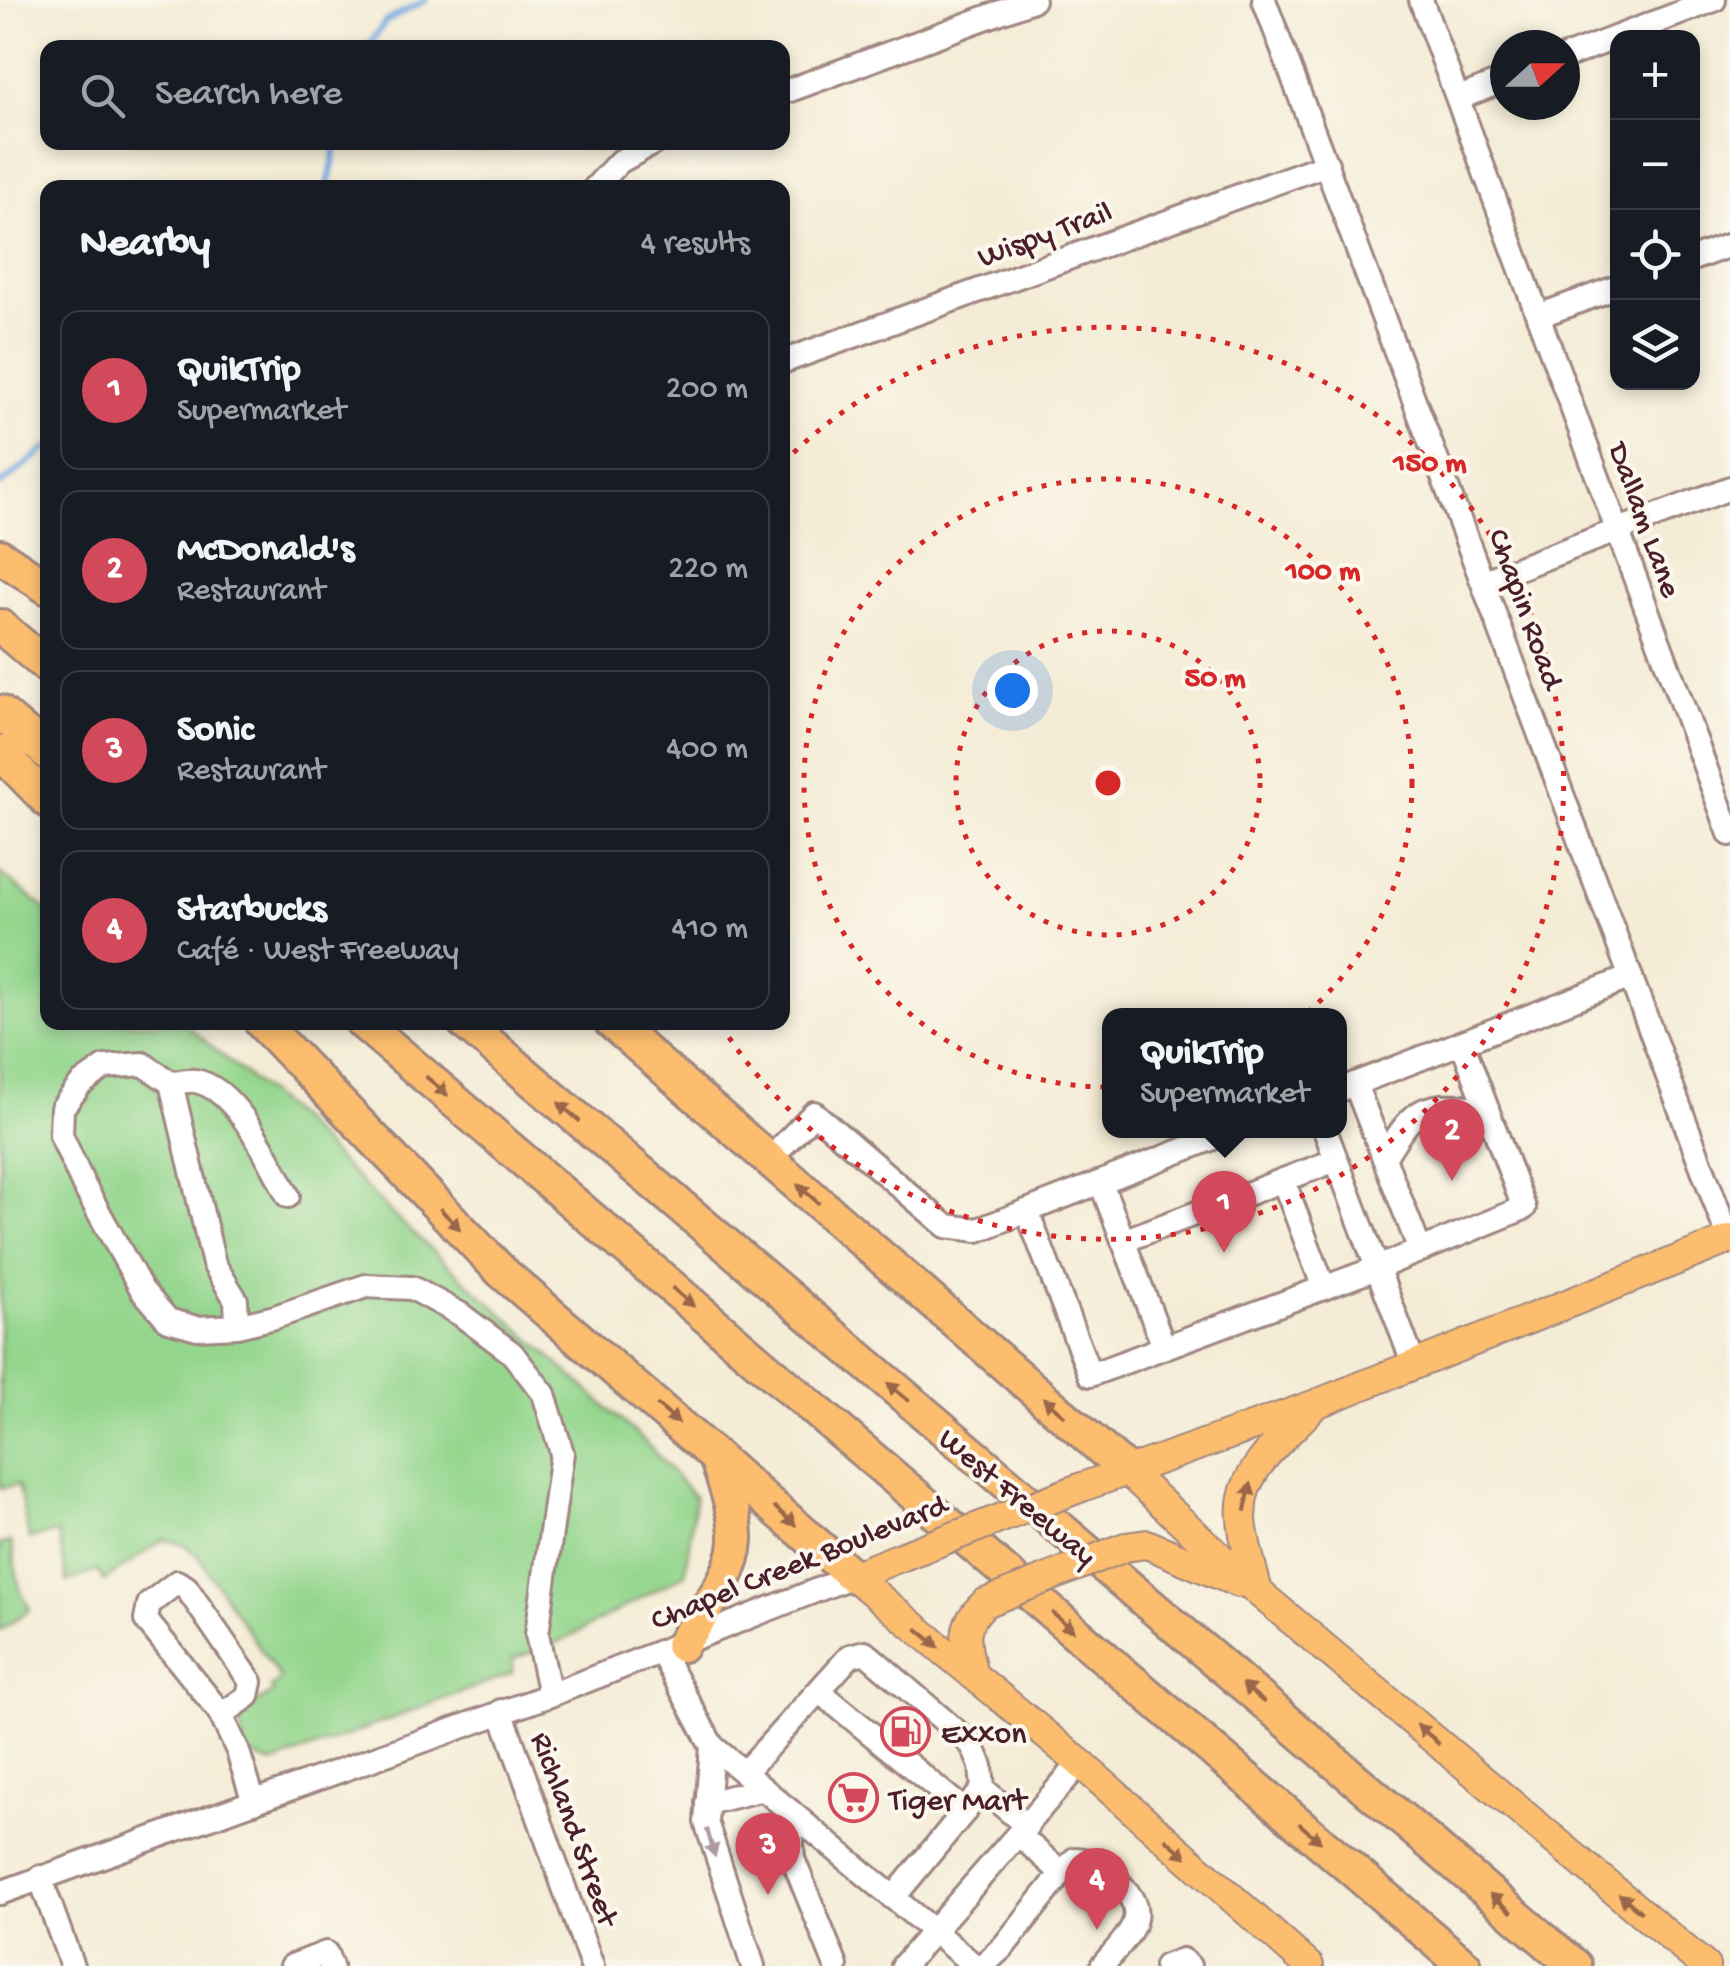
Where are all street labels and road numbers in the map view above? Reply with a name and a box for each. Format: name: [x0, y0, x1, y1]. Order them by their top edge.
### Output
street label: Wispy Trail: [973, 195, 1118, 279]
street label: Dallam Lane: [1596, 436, 1688, 604]
street label: Chapin Road: [1477, 524, 1571, 697]
street label: West Freeway: [929, 1422, 1103, 1576]
street label: Chapel Creek Boulevard: [646, 1487, 956, 1641]
street label: Richland Street: [520, 1728, 626, 1935]

